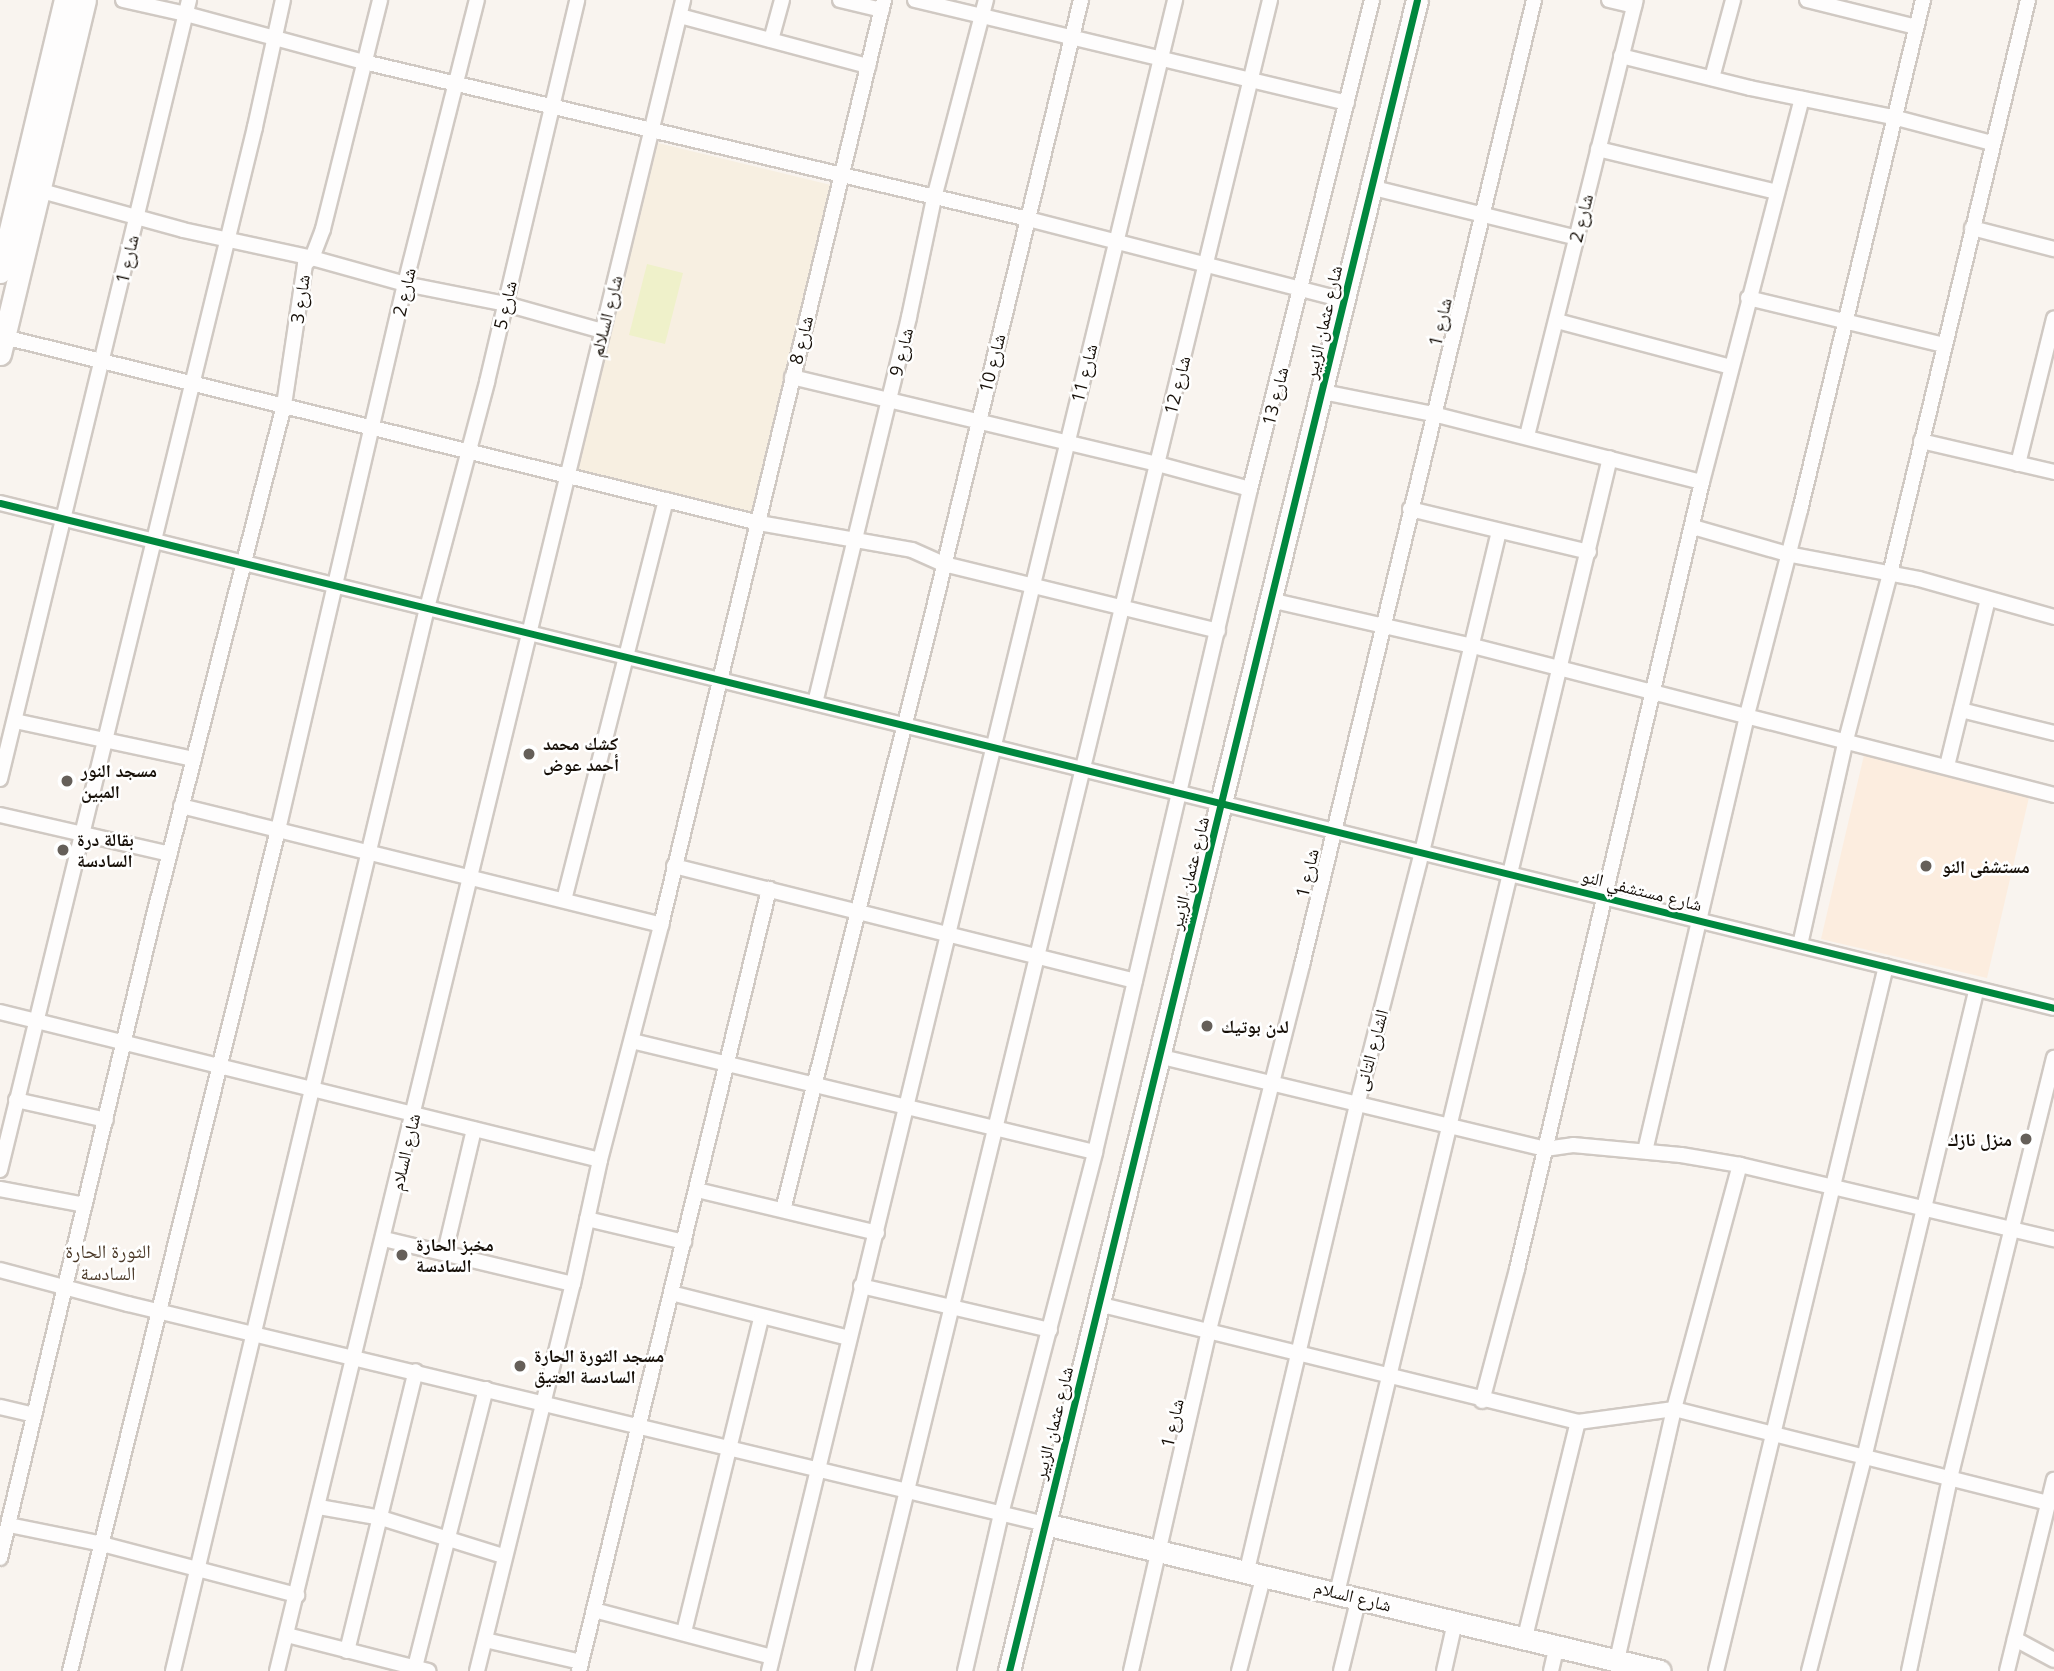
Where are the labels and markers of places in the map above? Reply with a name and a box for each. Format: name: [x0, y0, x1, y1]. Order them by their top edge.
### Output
place label: كشك محمد أحمد عوض: [543, 733, 619, 776]
marker: كشك محمد أحمد عوض: [521, 746, 537, 762]
place label: مسجد النور المبين: [81, 760, 157, 802]
marker: مسجد النور المبين: [59, 773, 75, 789]
place label: بقالة درة السادسة: [77, 829, 134, 872]
marker: بقالة درة السادسة: [55, 842, 71, 858]
place label: مستشفى النو: [1942, 855, 2030, 877]
marker: مستشفى النو: [1916, 856, 1936, 876]
place label: لدن بوتيك: [1221, 1015, 1289, 1037]
marker: لدن بوتيك: [1199, 1018, 1215, 1034]
place label: منزل نازك: [1947, 1128, 2012, 1150]
marker: منزل نازك: [2018, 1131, 2034, 1147]
place label: مخبز الحارة السادسة: [416, 1234, 494, 1276]
marker: مخبز الحارة السادسة: [394, 1247, 410, 1263]
place label: مسجد الثورة الحارة السادسة العتيق: [534, 1345, 664, 1388]
marker: مسجد الثورة الحارة السادسة العتيق: [512, 1358, 528, 1374]

